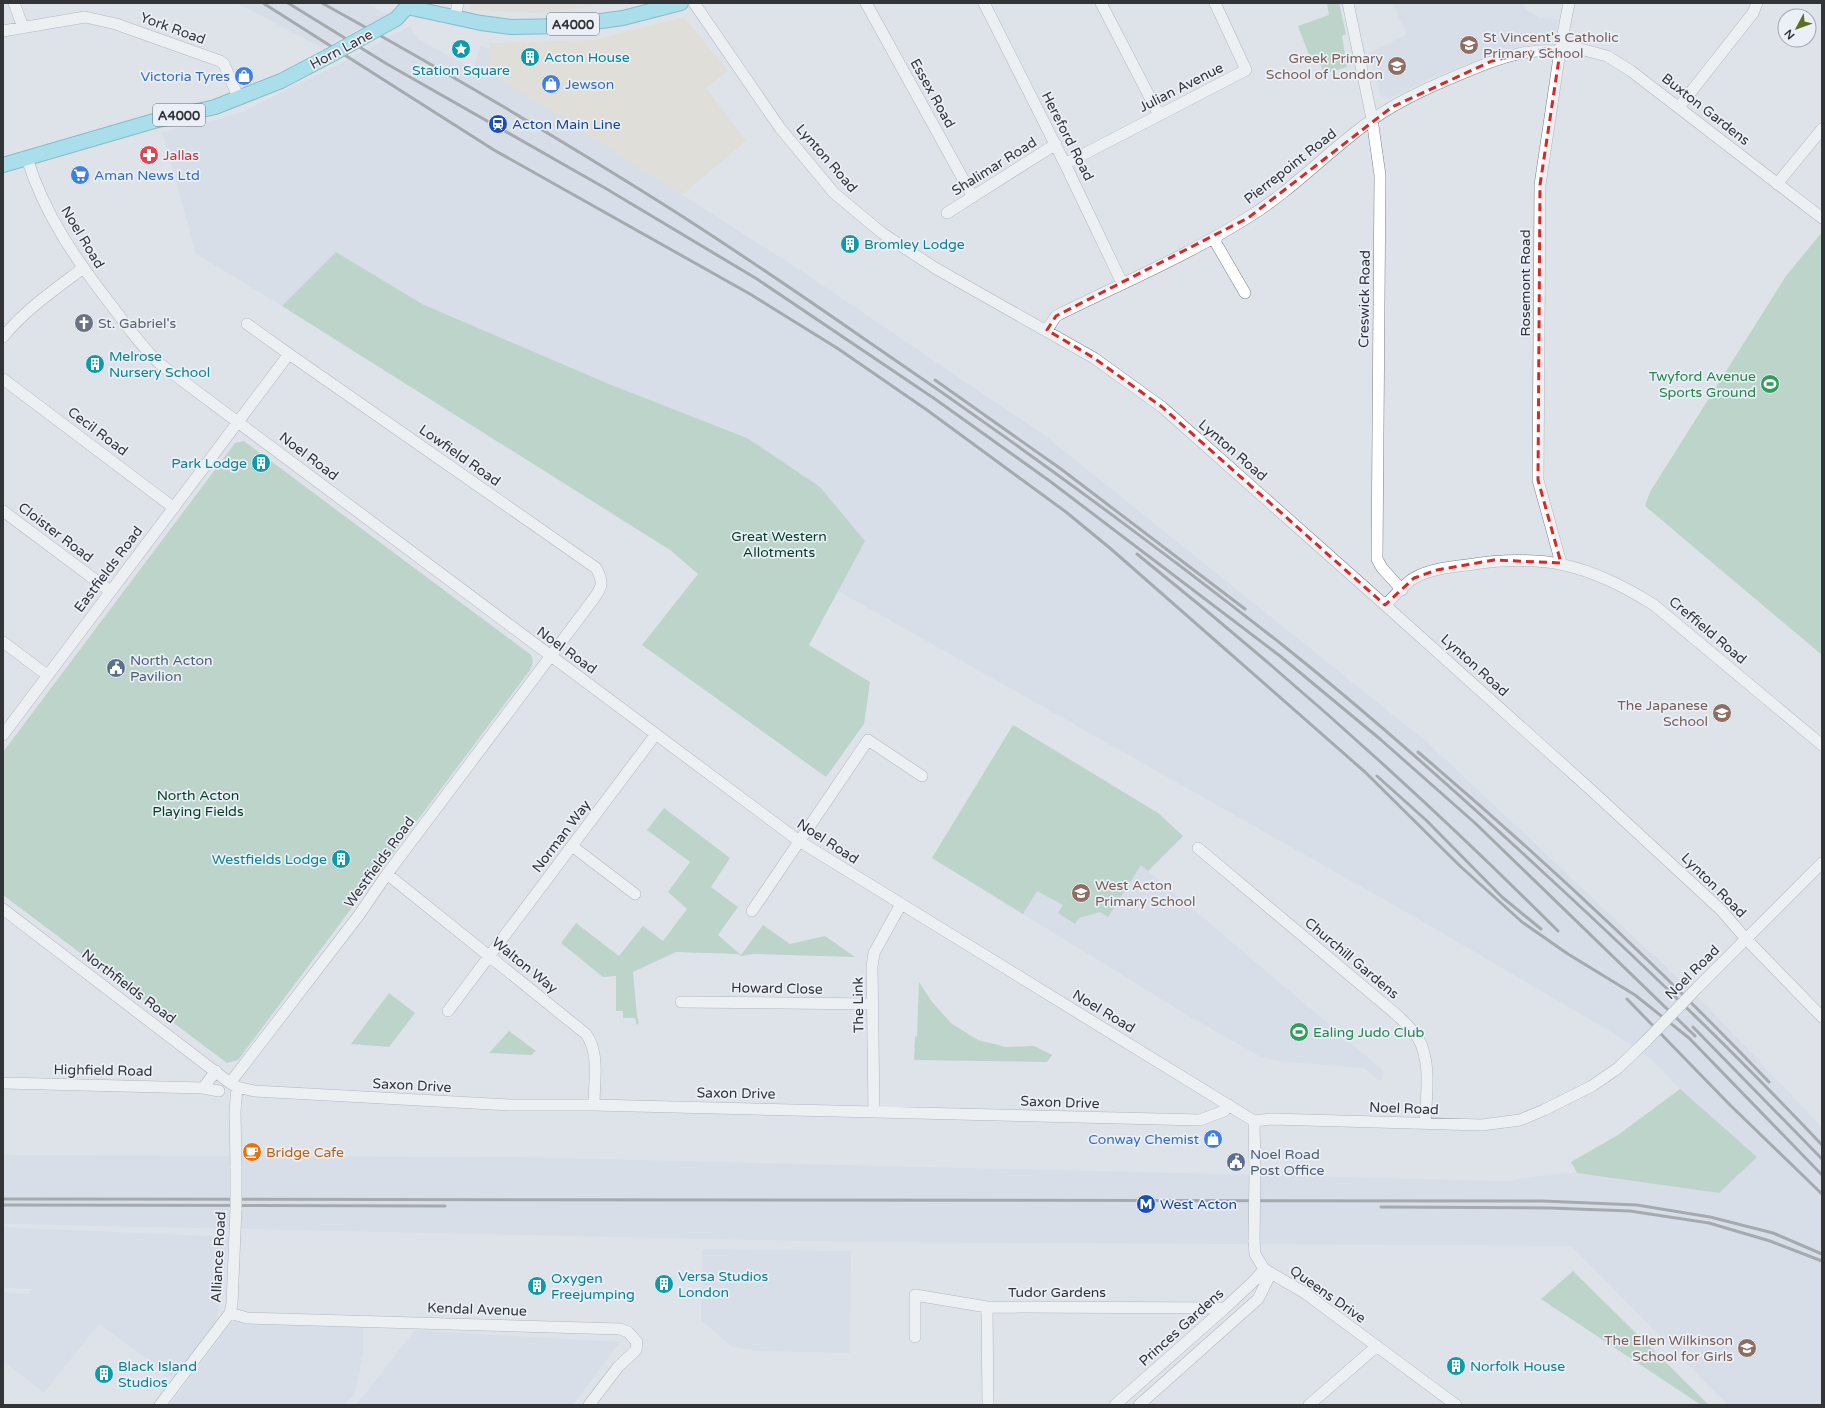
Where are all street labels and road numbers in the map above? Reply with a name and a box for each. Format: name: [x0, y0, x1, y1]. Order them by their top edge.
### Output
street label: York Road: [138, 9, 208, 48]
road number: A4000: [547, 13, 599, 35]
street label: Horn Lane: [307, 26, 376, 73]
street label: Essex Road: [907, 56, 959, 131]
street label: Julian Avenue: [1136, 59, 1226, 116]
street label: Buxton Gardens: [1658, 70, 1753, 149]
street label: Hereford Road: [1038, 89, 1097, 184]
road number: A4000: [153, 104, 205, 126]
street label: Lynton Road: [792, 121, 861, 196]
street label: Pierrepoint Road: [1241, 125, 1340, 208]
street label: Shalimar Road: [949, 134, 1040, 199]
street label: Noel Road: [57, 203, 108, 272]
street label: Rosemont Road: [1517, 229, 1534, 337]
street label: Creswick Road: [1355, 250, 1374, 348]
street label: Cecil Road: [64, 403, 131, 459]
street label: Lynton Road: [1195, 416, 1270, 485]
street label: Lowfield Road: [416, 421, 504, 490]
street label: Noel Road: [276, 429, 342, 484]
street label: Cloister Road: [15, 499, 96, 566]
street label: Eastfields Road: [70, 523, 146, 616]
street label: Creffield Road: [1665, 593, 1750, 668]
street label: Noel Road: [533, 623, 600, 678]
street label: Lynton Road: [1437, 631, 1512, 700]
street label: Norman Way: [529, 796, 595, 876]
street label: Westfields Road: [341, 814, 418, 911]
street label: Noel Road: [794, 815, 862, 868]
street label: Lynton Road: [1678, 849, 1750, 921]
street label: Churchill Gardens: [1301, 914, 1402, 1003]
street label: Walton Way: [488, 934, 561, 997]
street label: Noel Road: [1662, 942, 1723, 1003]
street label: Northfields Road: [78, 946, 179, 1027]
street label: The Link: [850, 976, 867, 1033]
street label: Howard Close: [731, 979, 823, 998]
street label: Noel Road: [1069, 986, 1138, 1037]
street label: Highfield Road: [53, 1061, 153, 1080]
street label: Saxon Drive: [372, 1075, 452, 1096]
street label: Saxon Drive: [696, 1084, 776, 1103]
street label: Saxon Drive: [1020, 1093, 1100, 1112]
street label: Noel Road: [1369, 1099, 1439, 1118]
street label: Alliance Road: [208, 1211, 229, 1303]
street label: Queens Drive: [1286, 1262, 1369, 1327]
street label: Tudor Gardens: [1008, 1284, 1106, 1301]
street label: Princes Gardens: [1136, 1285, 1227, 1370]
street label: Kendal Avenue: [427, 1299, 527, 1320]

